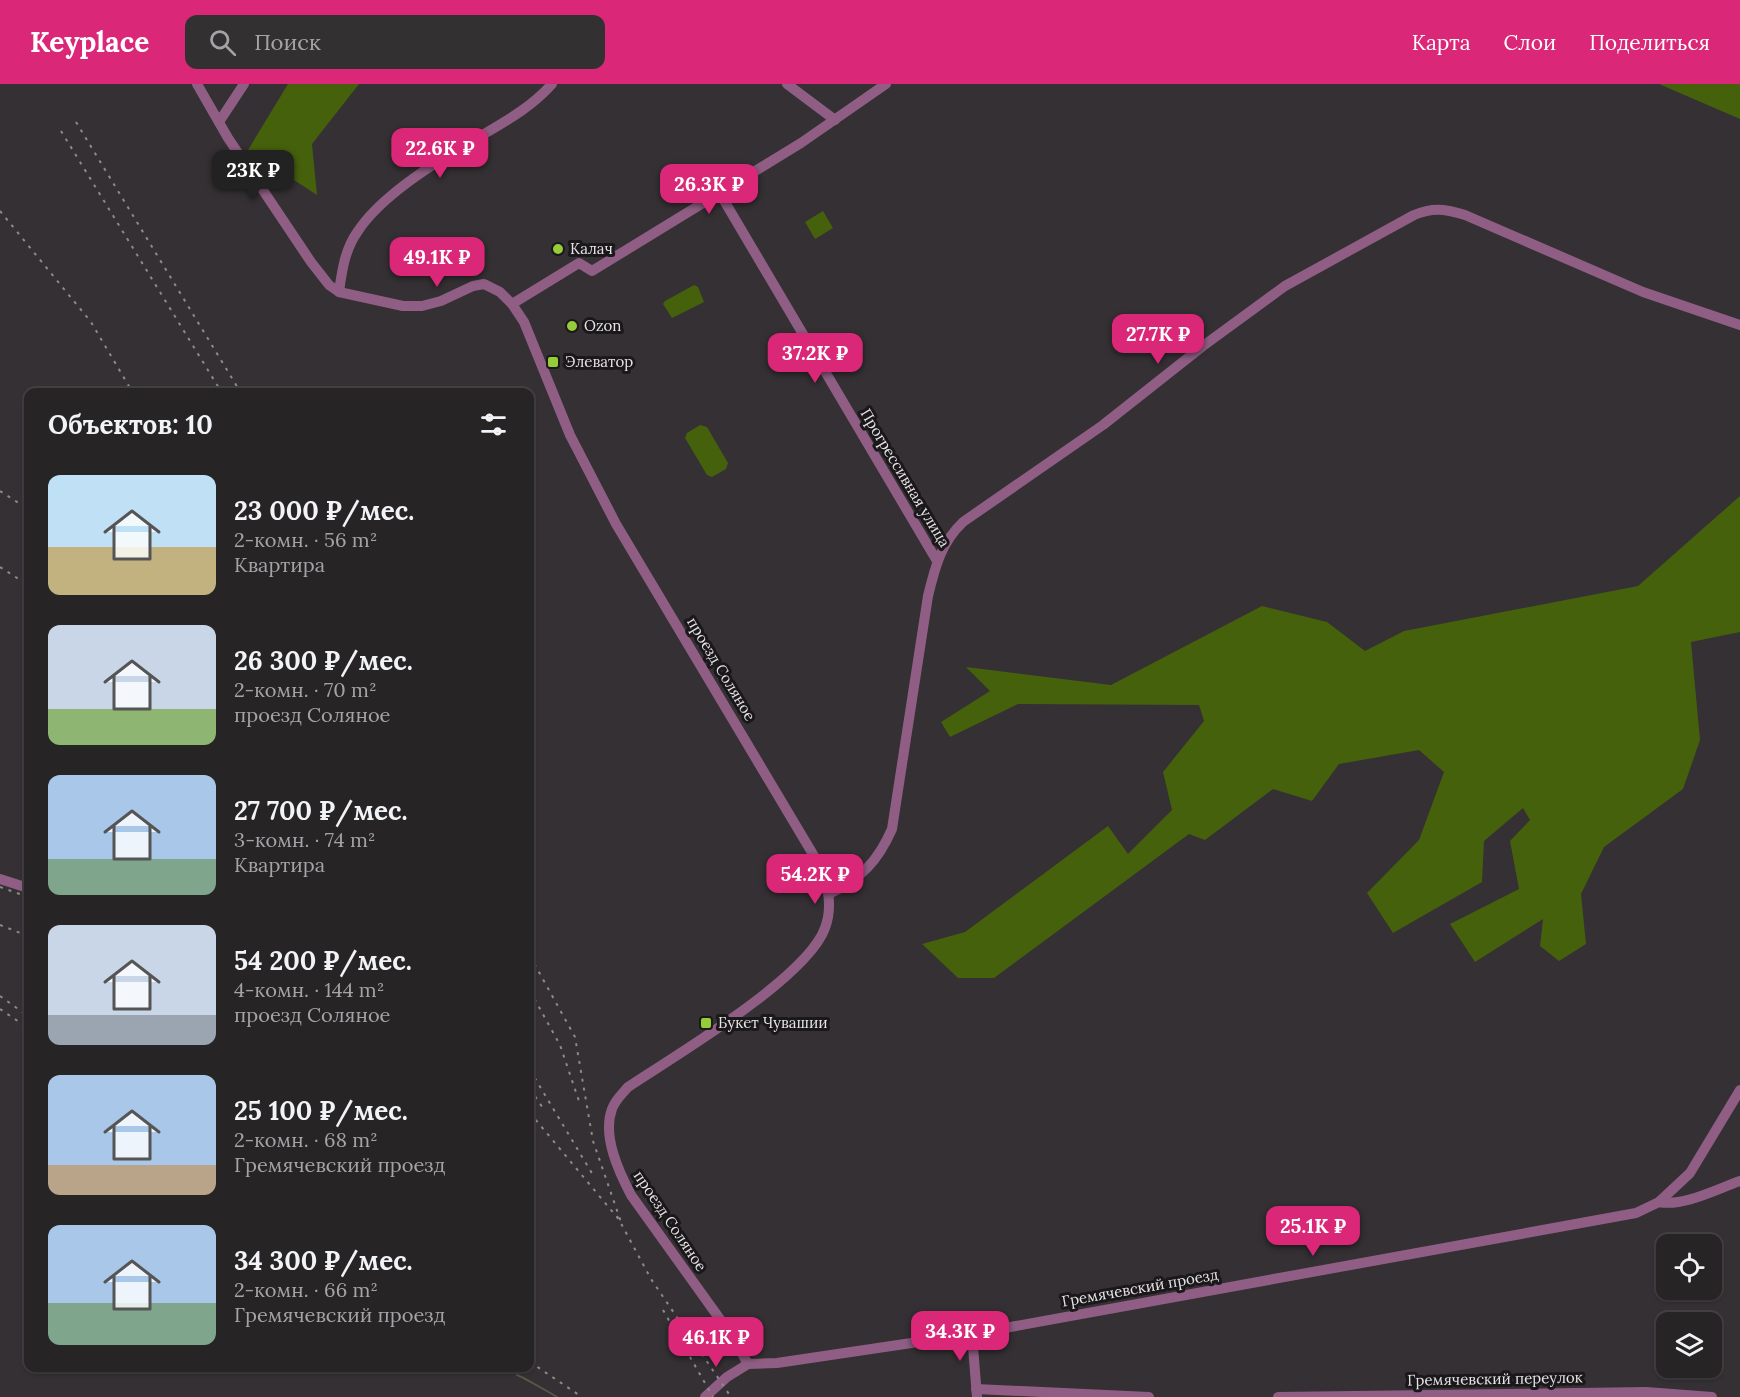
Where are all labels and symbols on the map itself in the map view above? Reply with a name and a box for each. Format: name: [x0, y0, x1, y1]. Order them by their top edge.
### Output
pin: 22.6K ₽: [385, 128, 495, 179]
pin: 23K ₽: [211, 150, 295, 201]
pin: 26.3K ₽: [654, 164, 764, 215]
pin: 49.1K ₽: [382, 237, 492, 288]
place label: Калач: [570, 239, 613, 258]
marker: Калач: [551, 242, 565, 256]
pin: 27.7K ₽: [1103, 314, 1213, 365]
place label: Ozon: [584, 316, 621, 335]
marker: Ozon: [565, 319, 579, 333]
pin: 37.2K ₽: [760, 333, 870, 384]
place label: Элеватор: [565, 352, 633, 371]
marker: Элеватор: [546, 355, 560, 369]
street label: Прогрессивная улица: [857, 405, 954, 551]
street label: проезд Соляное: [683, 614, 760, 724]
pin: 54.2K ₽: [760, 854, 870, 905]
place label: Букет Чувашии: [718, 1013, 828, 1032]
marker: Букет Чувашии: [699, 1016, 713, 1030]
street label: проезд Соляное: [630, 1167, 711, 1275]
pin: 25.1K ₽: [1258, 1206, 1368, 1257]
street label: Гремячевский проезд: [1060, 1264, 1220, 1311]
pin: 34.3K ₽: [905, 1311, 1015, 1362]
pin: 46.1K ₽: [661, 1317, 771, 1368]
street label: Гремячевский переулок: [1407, 1367, 1583, 1390]

